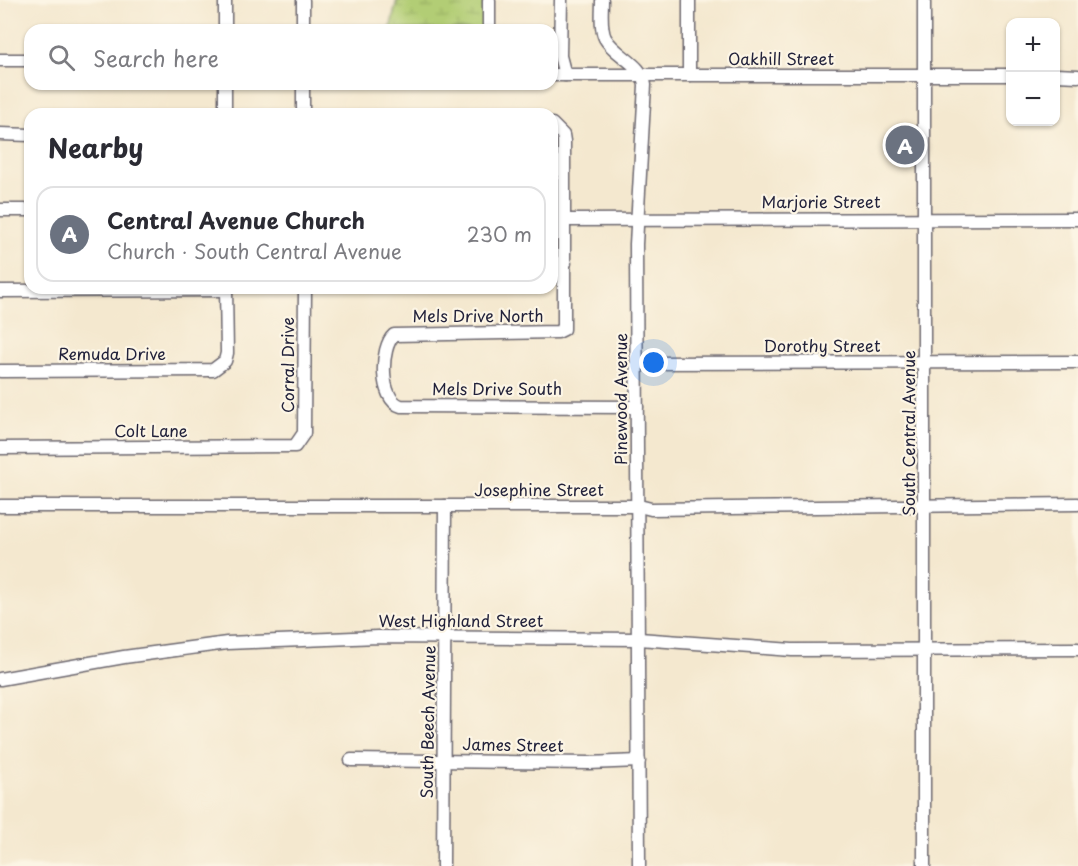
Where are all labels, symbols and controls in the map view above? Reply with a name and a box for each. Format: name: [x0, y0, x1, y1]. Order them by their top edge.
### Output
map controls: [1006, 18, 1060, 126]
button: +: [1006, 18, 1060, 72]
search box: [24, 24, 558, 90]
icon: search: [45, 41, 78, 74]
text: Search here: [93, 41, 219, 74]
street label: Oakhill Street: [728, 46, 834, 70]
button: −: [1006, 72, 1060, 126]
pin: A: [886, 122, 924, 168]
text: Nearby: [48, 128, 143, 167]
street label: Marjorie Street: [762, 189, 881, 213]
text: Central Avenue Church: [107, 203, 365, 236]
text: A: [62, 219, 77, 249]
text: 230 m: [467, 219, 532, 249]
text: Church · South Central Avenue: [107, 236, 402, 266]
street label: Mels Drive North: [412, 303, 544, 327]
street label: Corral Drive: [275, 317, 299, 413]
street label: Pinewood Avenue: [608, 333, 632, 465]
street label: Dorothy Street: [764, 333, 881, 357]
street label: Remuda Drive: [58, 341, 166, 365]
your location: [639, 348, 668, 377]
street label: South Central Avenue: [896, 350, 920, 516]
street label: Mels Drive South: [432, 376, 562, 400]
street label: Colt Lane: [114, 418, 188, 442]
street label: Josephine Street: [474, 477, 604, 501]
street label: West Highland Street: [379, 608, 544, 632]
street label: South Beech Avenue: [414, 645, 440, 799]
street label: James Street: [462, 731, 564, 757]

